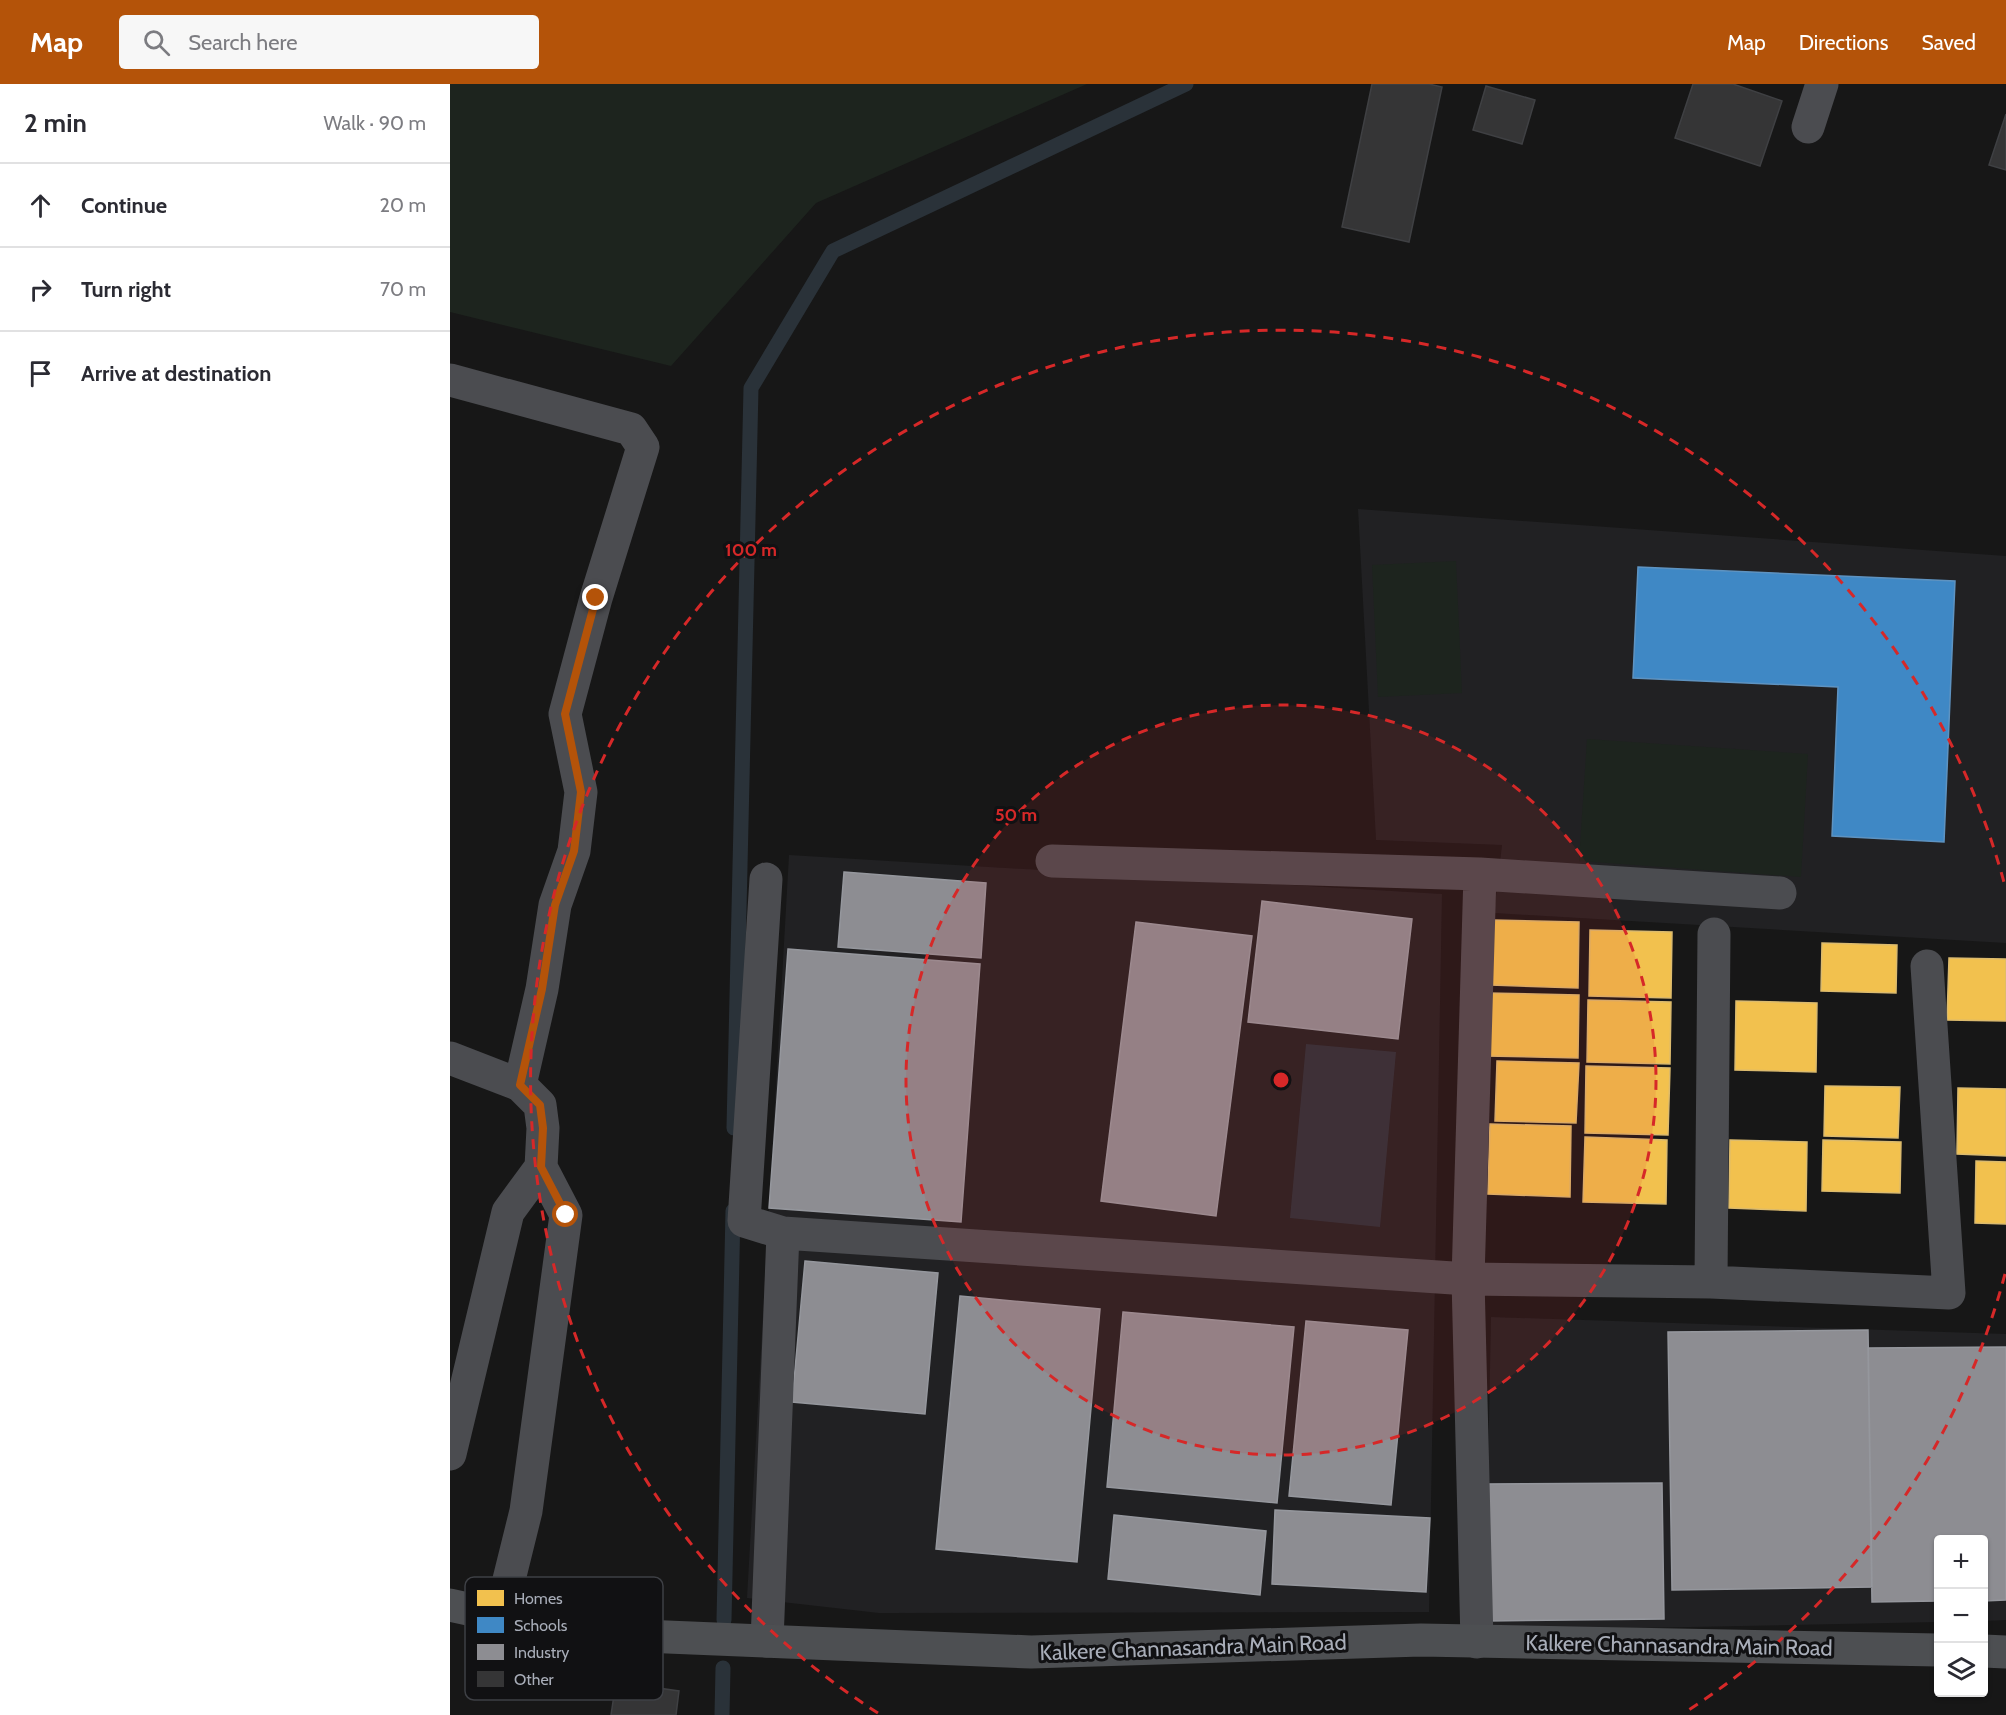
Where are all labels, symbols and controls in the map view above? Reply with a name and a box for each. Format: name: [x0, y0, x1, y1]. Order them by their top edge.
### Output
search box: [119, 15, 539, 69]
text: Map: [30, 25, 83, 59]
icon: search: [140, 26, 173, 59]
text: Search here: [188, 29, 297, 56]
text: Map: [1727, 30, 1766, 55]
text: Directions: [1799, 30, 1888, 55]
text: Saved: [1921, 30, 1976, 55]
text: 2 min: [24, 107, 87, 139]
text: Walk · 90 m: [323, 111, 426, 135]
icon: ahead: [24, 189, 57, 222]
text: Continue: [81, 192, 167, 219]
text: 20 m: [380, 193, 426, 217]
icon: right: [24, 273, 57, 306]
text: Turn right: [81, 276, 171, 303]
text: 70 m: [380, 277, 426, 301]
icon: arrive: [24, 357, 57, 390]
text: Arrive at destination: [81, 360, 271, 387]
text: 100 m: [725, 539, 777, 561]
route end: [582, 584, 608, 610]
text: 50 m: [995, 804, 1037, 826]
centre of rings: [1271, 1070, 1291, 1090]
route start: [552, 1201, 578, 1227]
map controls: [1934, 1535, 1988, 1697]
button: +: [1934, 1535, 1988, 1589]
legend: [465, 1577, 663, 1700]
text: Homes: [514, 1589, 563, 1608]
button: −: [1934, 1589, 1988, 1643]
text: Schools: [514, 1616, 568, 1635]
street label: Kalkere Channasandra Main Road: [1039, 1629, 1347, 1666]
street label: Kalkere Channasandra Main Road: [1525, 1629, 1833, 1662]
text: Industry: [514, 1643, 569, 1662]
button: layers: [1934, 1643, 1988, 1697]
text: Other: [514, 1670, 555, 1689]

